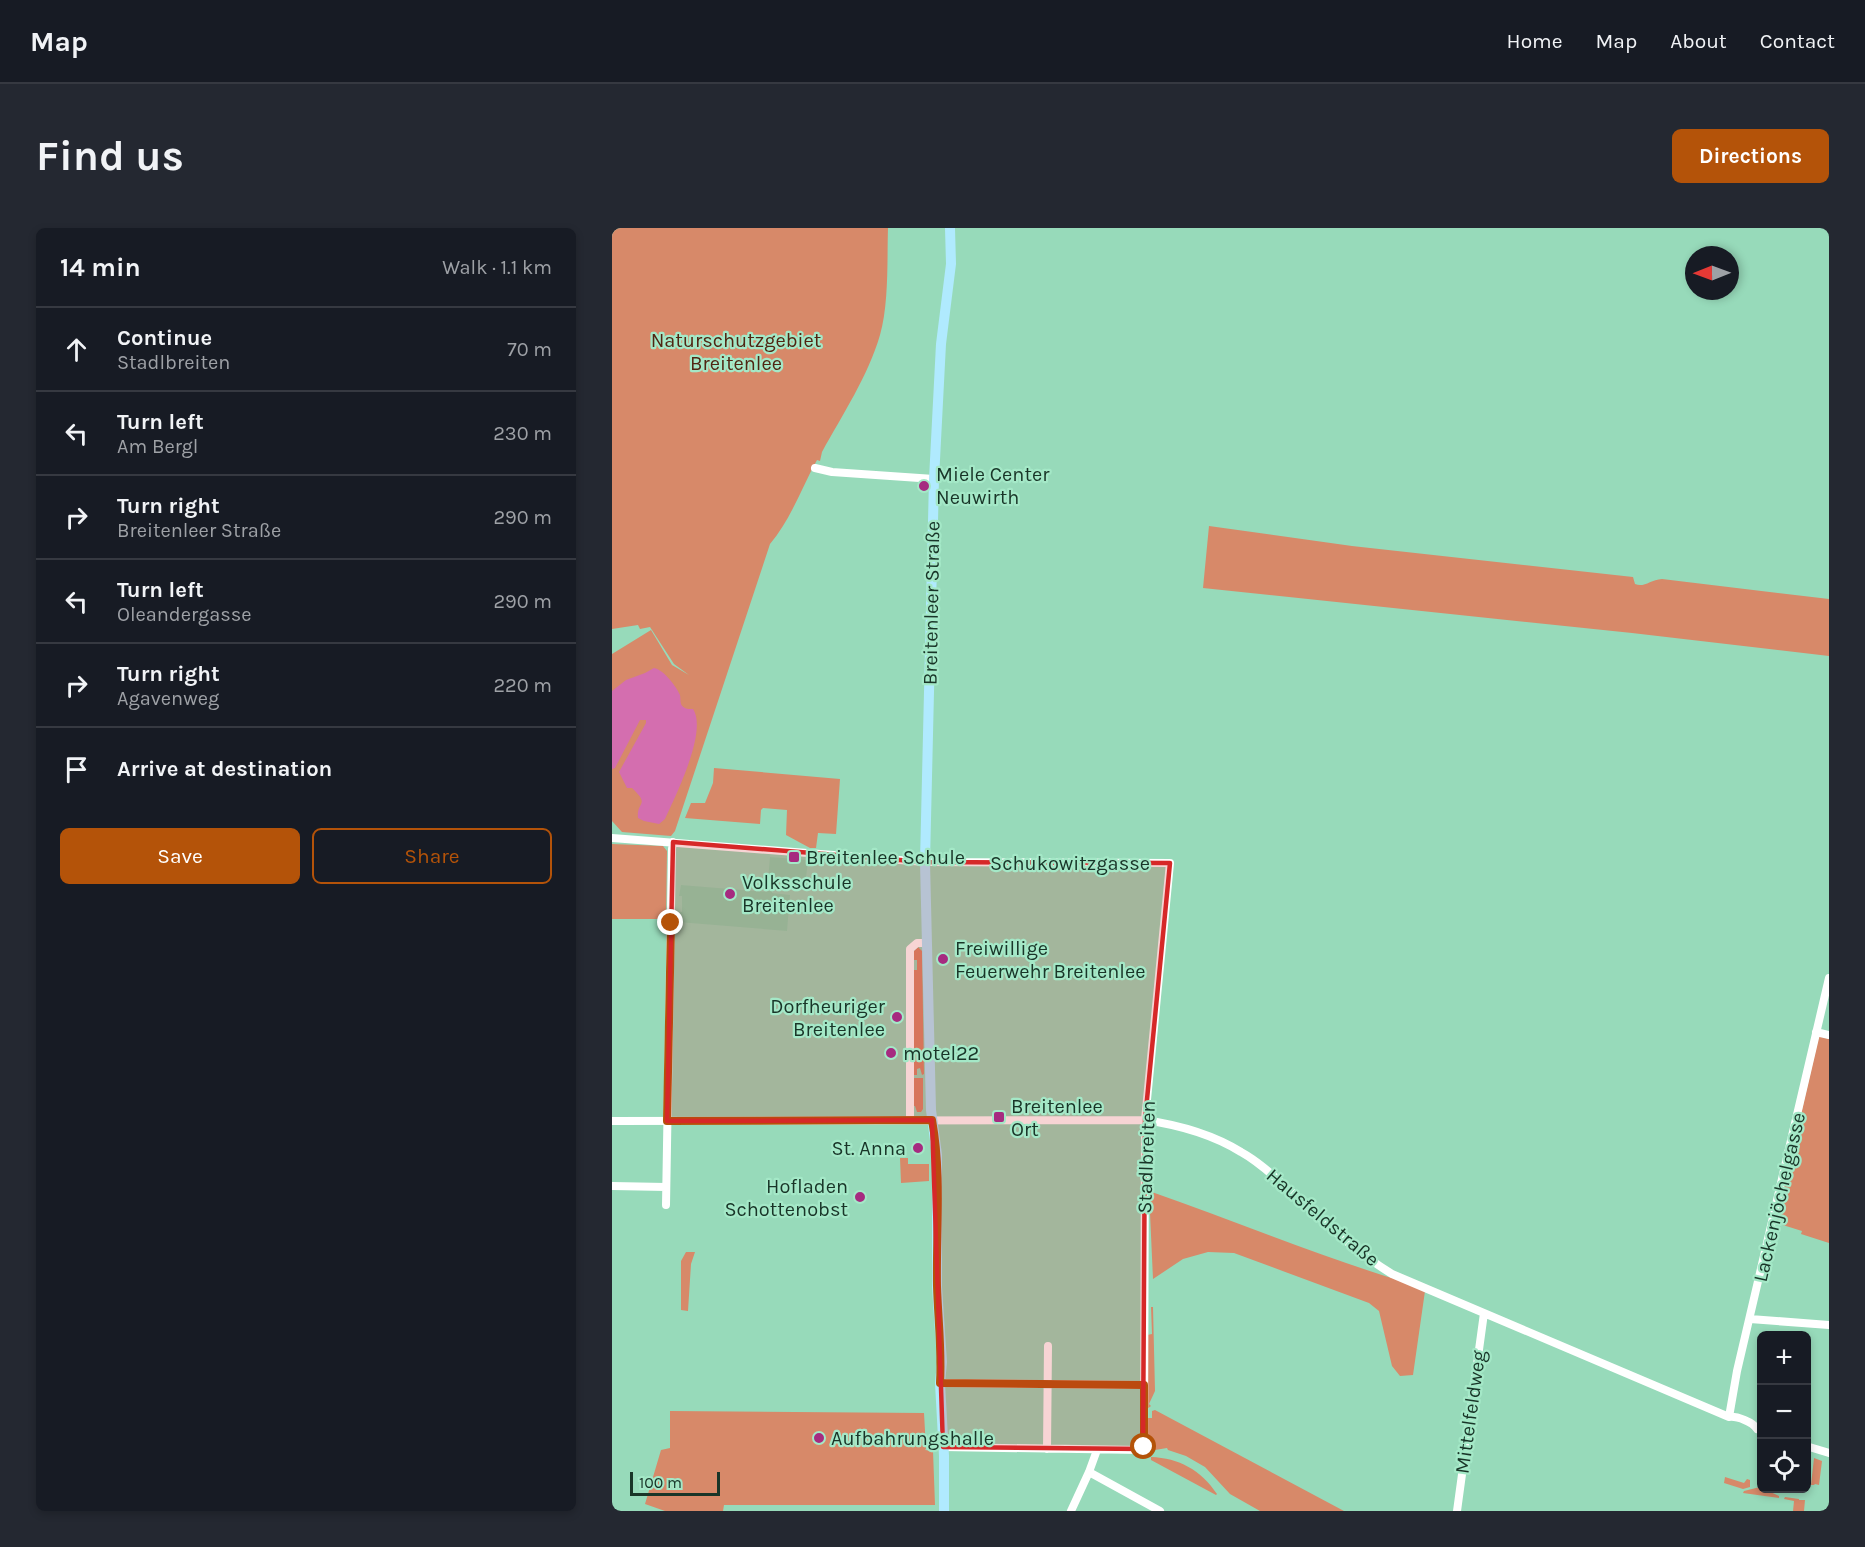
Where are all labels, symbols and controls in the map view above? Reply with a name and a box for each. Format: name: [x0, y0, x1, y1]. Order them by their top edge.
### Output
text: Map: [30, 25, 88, 58]
text: Home: [1507, 29, 1563, 53]
text: Map: [1596, 29, 1637, 53]
text: About: [1670, 29, 1727, 53]
text: Contact: [1760, 29, 1835, 53]
button: Directions: [1672, 129, 1829, 183]
text: Find us: [36, 131, 184, 181]
north arrow: [1685, 246, 1739, 300]
text: 14 min: [60, 252, 141, 283]
text: Walk · 1.1 km: [442, 256, 552, 279]
text: Continue: [117, 325, 212, 351]
park label: Naturschutzgebiet Breitenlee: [651, 329, 822, 375]
icon: ahead: [60, 333, 93, 366]
text: 70 m: [507, 338, 552, 361]
text: Stadlbreiten: [117, 351, 230, 374]
text: Turn left: [117, 409, 204, 435]
icon: left: [60, 417, 93, 450]
text: 230 m: [493, 422, 552, 445]
text: Am Bergl: [117, 435, 198, 458]
place label: Miele Center Neuwirth: [936, 463, 1050, 509]
marker: Miele Center Neuwirth: [917, 479, 931, 493]
text: Turn right: [117, 493, 220, 519]
icon: right: [60, 501, 93, 534]
text: 290 m: [493, 506, 552, 529]
text: Breitenleer Straße: [117, 519, 281, 542]
street label: Breitenleer Straße: [919, 521, 944, 685]
text: Turn left: [117, 577, 204, 603]
icon: left: [60, 585, 93, 618]
text: 290 m: [493, 590, 552, 613]
text: Oleandergasse: [117, 603, 251, 626]
text: Turn right: [117, 661, 220, 687]
icon: right: [60, 669, 93, 702]
text: 220 m: [493, 674, 552, 697]
text: Agavenweg: [117, 687, 219, 710]
icon: arrive: [60, 753, 93, 786]
text: Arrive at destination: [117, 756, 332, 782]
button: Save: [60, 828, 300, 884]
button: Share: [312, 828, 552, 884]
place label: Breitenlee Schule: [806, 846, 965, 869]
marker: Breitenlee Schule: [787, 850, 801, 864]
street label: Schukowitzgasse: [990, 852, 1150, 875]
place label: Volksschule Breitenlee: [742, 871, 852, 917]
marker: Volksschule Breitenlee: [723, 887, 737, 901]
route end: [657, 909, 683, 935]
place label: Freiwillige Feuerwehr Breitenlee: [955, 937, 1146, 983]
marker: Freiwillige Feuerwehr Breitenlee: [936, 952, 950, 966]
place label: Dorfheuriger Breitenlee: [770, 995, 886, 1041]
marker: Dorfheuriger Breitenlee: [890, 1010, 904, 1024]
place label: motel22: [903, 1042, 979, 1065]
marker: motel22: [884, 1046, 898, 1060]
place label: Breitenlee Ort: [1011, 1095, 1103, 1141]
street label: Stadlbreiten: [1133, 1100, 1160, 1214]
marker: Breitenlee Ort: [992, 1110, 1006, 1124]
street label: Lackenjöchelgasse: [1749, 1110, 1810, 1284]
place label: St. Anna: [831, 1137, 906, 1160]
marker: St. Anna: [911, 1141, 925, 1155]
street label: Hausfeldstraße: [1262, 1164, 1384, 1271]
place label: Hofladen Schottenobst: [724, 1175, 848, 1221]
marker: Hofladen Schottenobst: [853, 1190, 867, 1204]
map controls: [1757, 1331, 1811, 1493]
button: +: [1757, 1331, 1811, 1385]
street label: Mittelfeldweg: [1450, 1349, 1491, 1475]
button: −: [1757, 1385, 1811, 1439]
place label: Aufbahrungshalle: [831, 1427, 994, 1450]
marker: Aufbahrungshalle: [812, 1431, 826, 1445]
route start: [1130, 1433, 1156, 1459]
button: locate: [1757, 1439, 1811, 1493]
scale bar: [630, 1469, 720, 1496]
text: 100 m: [639, 1473, 682, 1492]

